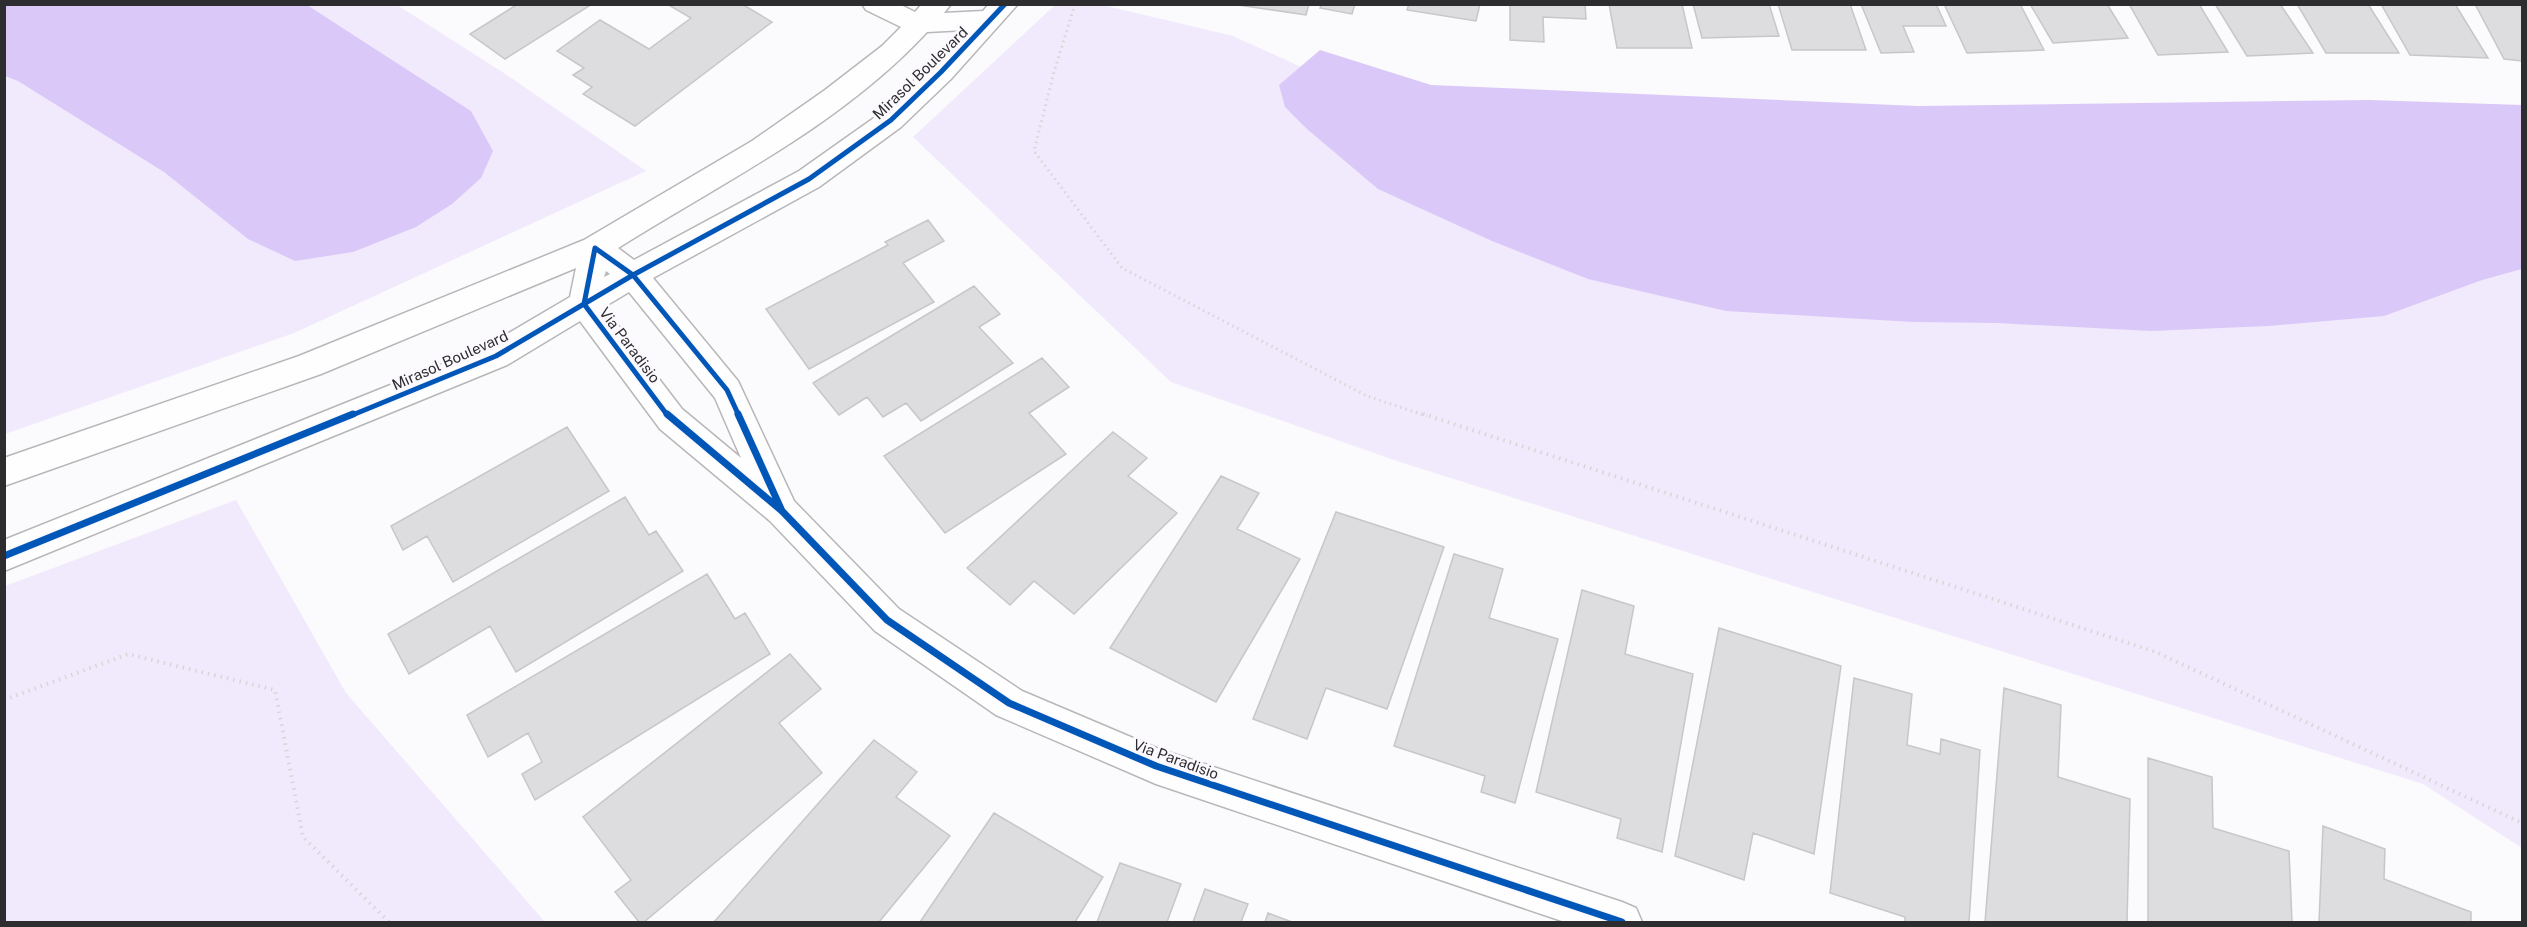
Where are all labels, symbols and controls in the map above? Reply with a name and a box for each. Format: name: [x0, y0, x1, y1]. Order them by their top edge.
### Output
street label: Mirasol Boulevard: [869, 23, 971, 123]
street label: Via Paradisio: [596, 304, 664, 386]
street label: Mirasol Boulevard: [389, 327, 511, 393]
street label: Via Paradisio: [1131, 736, 1221, 782]

